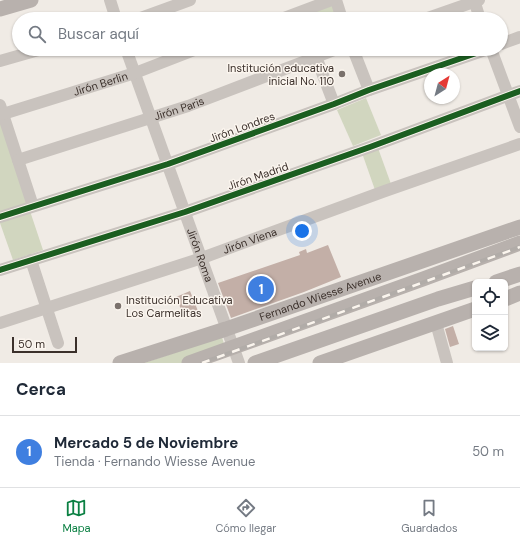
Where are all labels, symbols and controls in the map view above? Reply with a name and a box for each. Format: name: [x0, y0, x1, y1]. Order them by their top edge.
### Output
search box: [12, 12, 508, 56]
icon: search: [26, 23, 48, 45]
text: Buscar aquí: [58, 24, 139, 44]
place label: Institución educativa inicial No. 110: [228, 61, 334, 88]
north arrow: [424, 68, 460, 104]
street label: Jirón Berlin: [71, 69, 129, 99]
marker: Institución educativa inicial No. 110: [337, 69, 347, 79]
street label: Jirón Paris: [152, 93, 206, 123]
street label: Jirón Londres: [207, 109, 277, 145]
street label: Jirón Madrid: [226, 159, 290, 193]
your location: [292, 221, 312, 241]
street label: Jirón Viena: [221, 224, 279, 257]
street label: Jirón Roma: [184, 226, 216, 284]
street label: Fernando Wiesse Avenue: [257, 269, 383, 324]
pin: 1: [248, 274, 274, 304]
map controls: [472, 279, 508, 351]
button: locate: [472, 279, 508, 315]
place label: Institución Educativa Los Carmelitas: [126, 293, 232, 320]
marker: Institución Educativa Los Carmelitas: [113, 301, 123, 311]
button: layers: [472, 315, 508, 351]
scale bar: [12, 335, 77, 354]
text: 50 m: [18, 337, 45, 351]
text: Cerca: [16, 378, 66, 400]
text: Mercado 5 de Noviembre: [54, 433, 238, 453]
text: 1: [27, 443, 31, 460]
text: 50 m: [472, 443, 504, 460]
text: Tienda · Fernando Wiesse Avenue: [54, 453, 255, 470]
tab: Mapa: [62, 497, 91, 535]
tab: Cómo llegar: [215, 497, 276, 535]
tab: Guardados: [401, 497, 458, 535]

